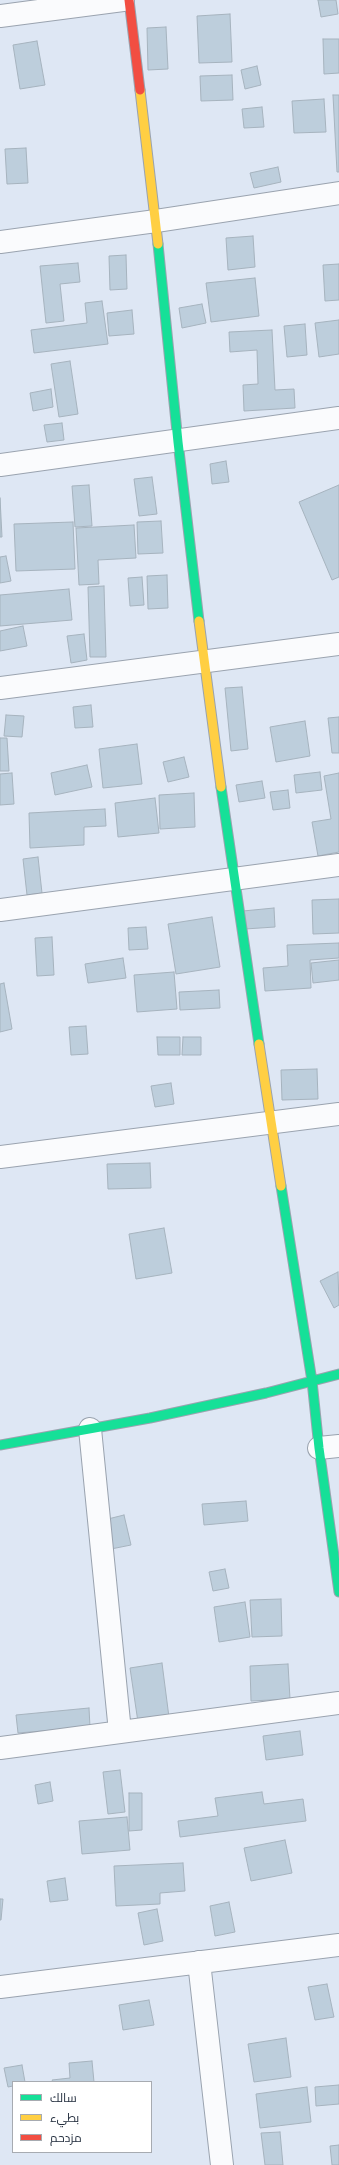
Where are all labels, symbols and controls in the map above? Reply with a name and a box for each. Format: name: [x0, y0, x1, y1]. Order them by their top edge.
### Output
legend: [12, 2081, 152, 2153]
text: سالك: [50, 2091, 77, 2105]
text: بطيء: [50, 2111, 79, 2125]
text: مزدحم: [50, 2131, 82, 2145]

